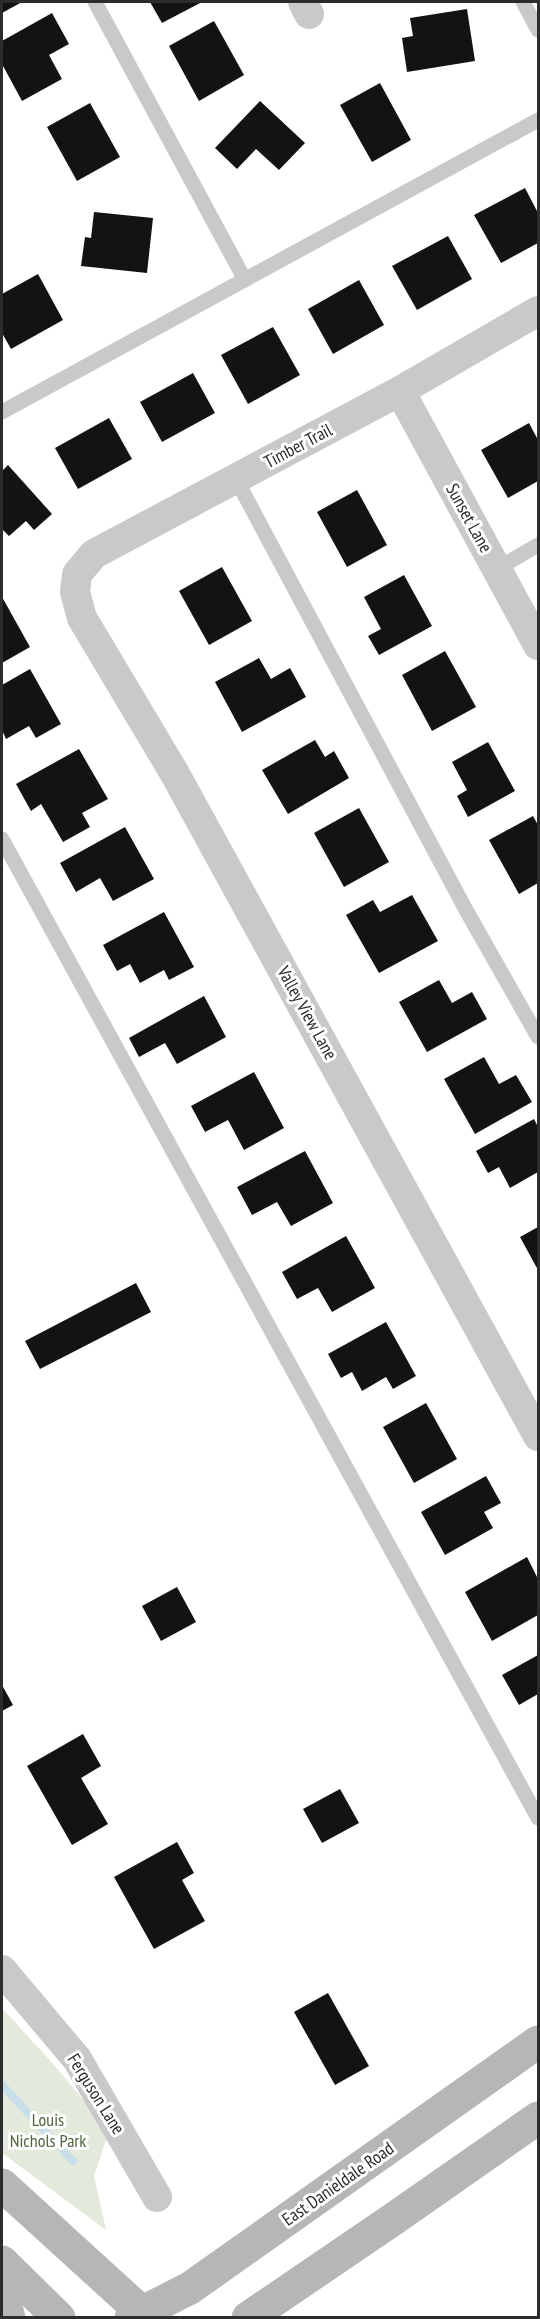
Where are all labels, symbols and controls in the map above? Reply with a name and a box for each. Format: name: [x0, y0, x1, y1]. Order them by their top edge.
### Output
street label: Timber Trail: [260, 418, 337, 473]
street label: Sunset Lane: [441, 479, 498, 556]
street label: Valley View Lane: [272, 961, 343, 1064]
street label: Ferguson Lane: [63, 2049, 130, 2138]
park label: Louis Nichols Park: [10, 2108, 86, 2152]
street label: East Danieldale Road: [277, 2137, 398, 2231]

